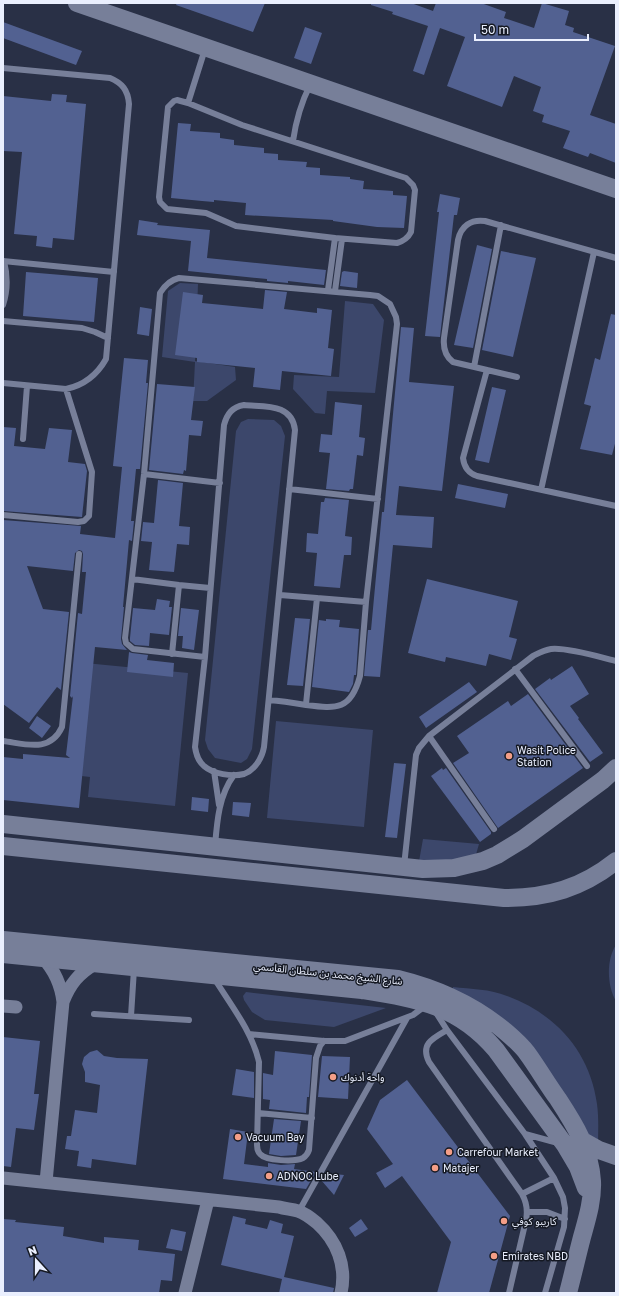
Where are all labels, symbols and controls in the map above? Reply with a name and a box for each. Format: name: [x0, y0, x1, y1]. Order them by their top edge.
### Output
scale bar: [475, 16, 588, 42]
text: 50 m: [481, 22, 509, 37]
place label: Wasit Police Station: [517, 744, 576, 768]
marker: Wasit Police Station: [504, 751, 514, 761]
street label: شارع الشيخ محمد بن سلطان القاسمي: [253, 959, 403, 989]
place label: واحة أدنوك: [341, 1071, 384, 1084]
marker: واحة أدنوك: [328, 1072, 338, 1082]
place label: Vacuum Bay: [246, 1131, 305, 1143]
marker: Vacuum Bay: [233, 1132, 243, 1142]
place label: Carrefour Market: [457, 1146, 538, 1158]
marker: Carrefour Market: [444, 1147, 454, 1157]
place label: Matajer: [443, 1162, 479, 1174]
marker: Matajer: [430, 1163, 440, 1173]
place label: ADNOC Lube: [277, 1170, 339, 1182]
marker: ADNOC Lube: [264, 1171, 274, 1181]
place label: كاريبو كوفي: [512, 1215, 558, 1229]
marker: كاريبو كوفي: [499, 1216, 509, 1226]
north arrow: [16, 1240, 56, 1280]
text: N: [26, 1243, 38, 1258]
place label: Emirates NBD: [502, 1250, 568, 1262]
marker: Emirates NBD: [489, 1251, 499, 1261]

